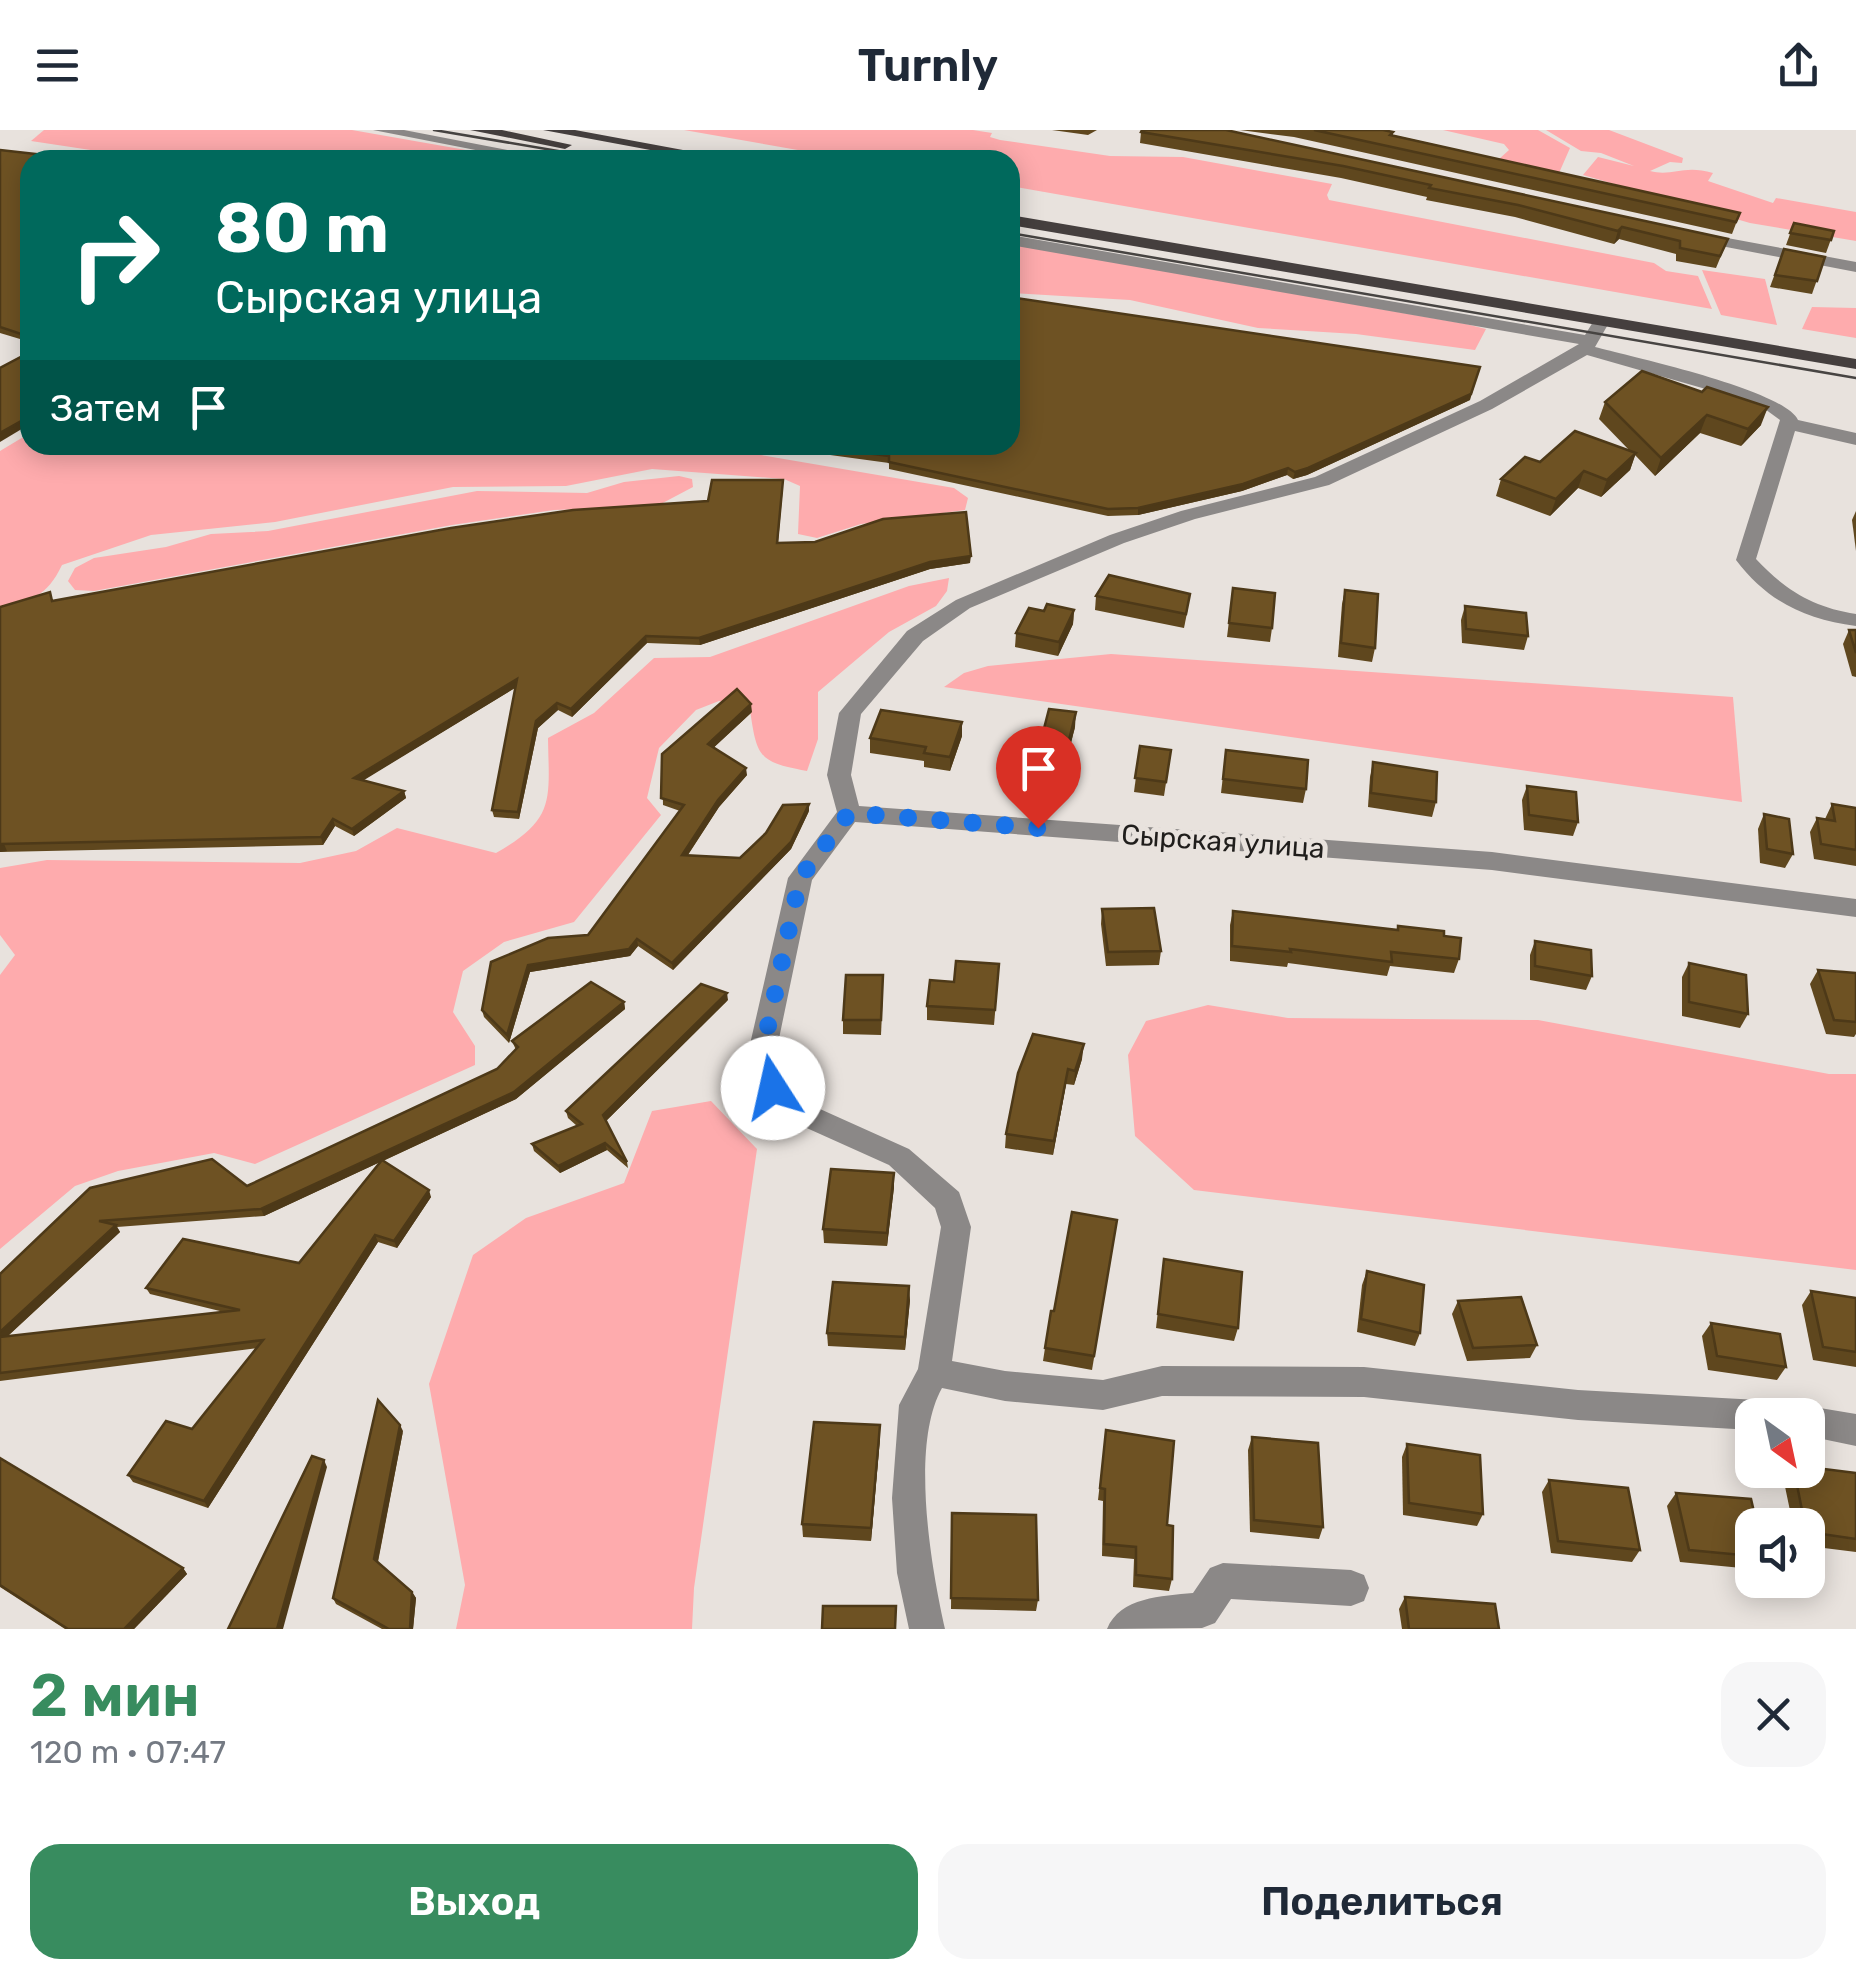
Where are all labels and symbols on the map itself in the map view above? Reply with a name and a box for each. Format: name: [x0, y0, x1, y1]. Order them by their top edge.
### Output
pin: [996, 726, 1081, 829]
street label: Сырская улица: [1120, 818, 1326, 865]
position arrow: [721, 1036, 825, 1140]
north arrow: [1735, 1398, 1825, 1488]

